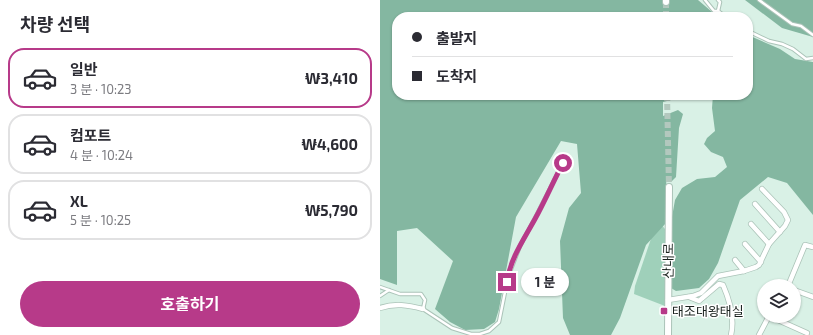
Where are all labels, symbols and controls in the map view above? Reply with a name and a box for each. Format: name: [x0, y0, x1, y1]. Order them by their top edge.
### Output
text: 차량 선택: [20, 13, 90, 35]
text: 출발지: [436, 29, 477, 47]
icon: car: [22, 60, 58, 96]
text: 일반: [70, 60, 98, 78]
text: 도착지: [436, 67, 477, 85]
text: ₩3,410: [305, 69, 358, 87]
text: 3 분 · 10:23: [70, 81, 132, 97]
icon: car: [22, 126, 58, 162]
text: 컴포트: [70, 126, 111, 144]
text: ₩4,600: [302, 135, 358, 153]
text: 4 분 · 10:24: [70, 147, 133, 163]
route start: [554, 154, 572, 172]
icon: car: [22, 192, 58, 228]
text: XL: [70, 192, 88, 210]
text: ₩5,790: [305, 201, 358, 219]
text: 5 분 · 10:25: [70, 212, 131, 228]
street label: 산내로: [660, 243, 676, 279]
callout: 1 분: [521, 268, 569, 296]
route end: [498, 273, 516, 291]
text: 1 분: [535, 274, 555, 290]
map controls: [757, 279, 801, 323]
button: layers: [757, 279, 801, 323]
button: 호출하기: [20, 281, 360, 327]
place label: 태조대왕태실: [672, 303, 744, 319]
marker: 태조대왕태실: [659, 306, 669, 316]

